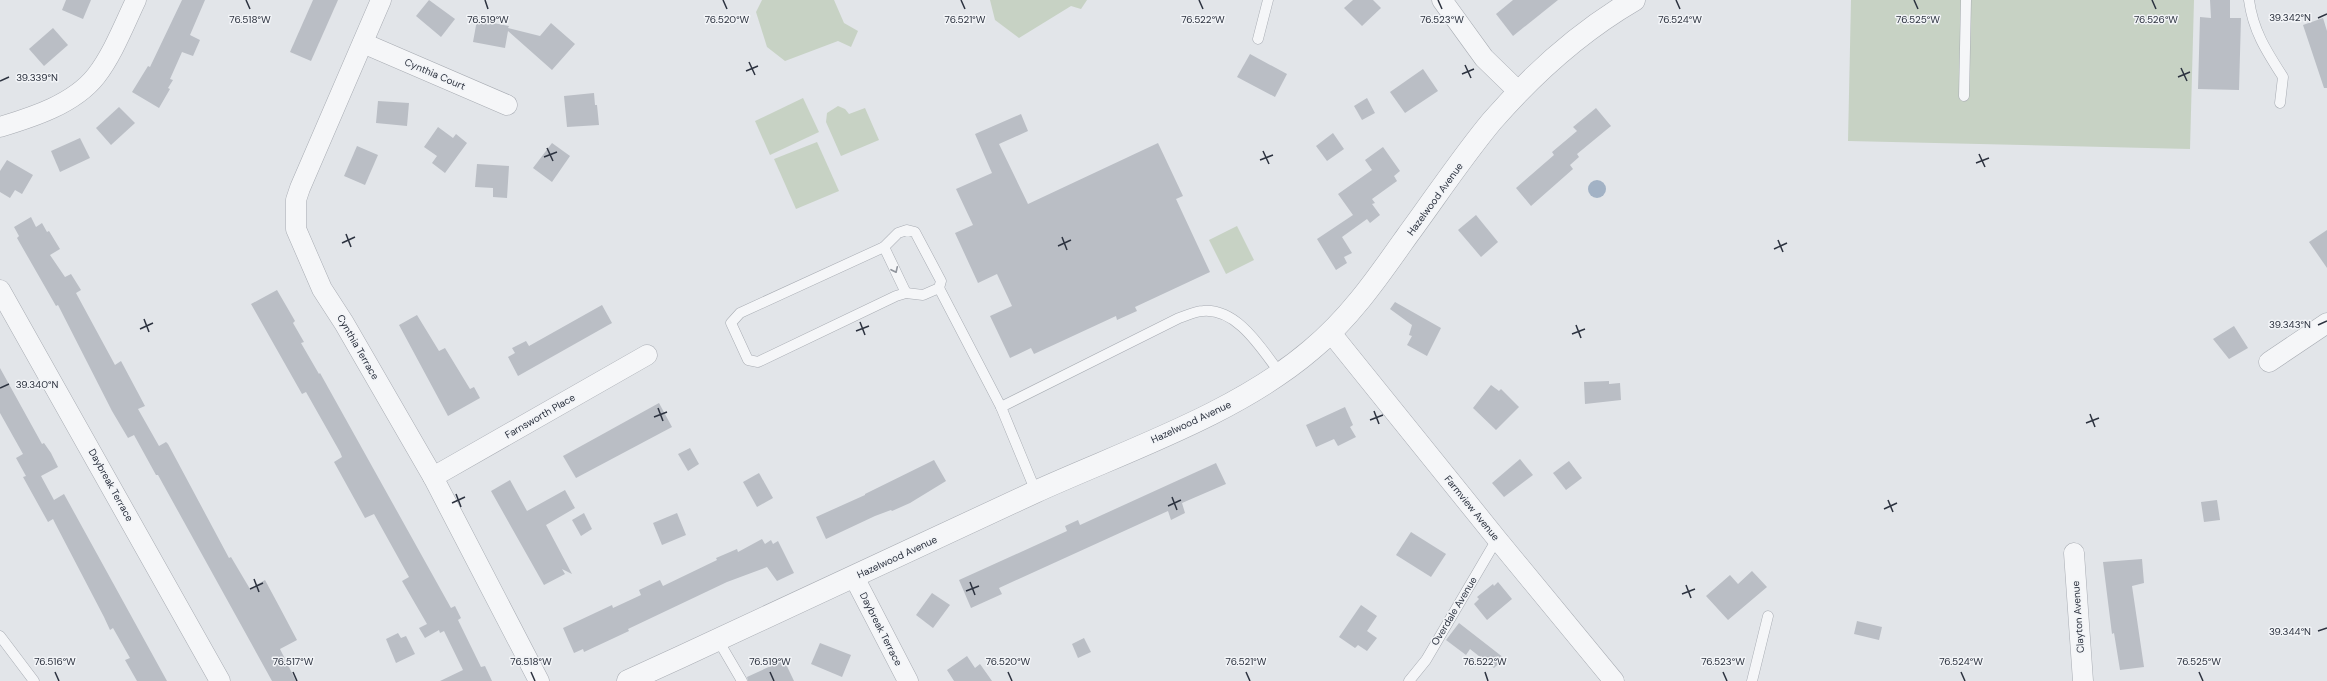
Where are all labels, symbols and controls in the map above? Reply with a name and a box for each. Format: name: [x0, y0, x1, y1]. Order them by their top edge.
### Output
text: 39.342°N: [2269, 11, 2311, 24]
text: 76.518°W: [229, 13, 271, 26]
text: 76.519°W: [467, 13, 509, 26]
text: 76.520°W: [705, 13, 750, 26]
text: 76.521°W: [945, 13, 986, 26]
text: 76.522°W: [1181, 13, 1225, 26]
text: 76.523°W: [1420, 13, 1464, 26]
text: 76.524°W: [1658, 13, 1702, 26]
text: 76.525°W: [1896, 13, 1940, 26]
text: 76.526°W: [2134, 13, 2178, 26]
street label: Cynthia Court: [403, 55, 468, 93]
text: 39.339°N: [16, 71, 58, 84]
street label: Hazelwood Avenue: [1404, 160, 1466, 238]
one-way arrow: [890, 266, 898, 273]
street label: Cynthia Terrace: [334, 312, 382, 382]
text: 39.343°N: [2269, 318, 2311, 331]
text: 39.340°N: [16, 378, 58, 391]
street label: Farnsworth Place: [503, 390, 578, 441]
street label: Hazelwood Avenue: [1149, 398, 1233, 446]
street label: Daybreak Terrace: [86, 446, 136, 524]
street label: Farmview Avenue: [1442, 473, 1503, 544]
street label: Hazelwood Avenue: [855, 533, 939, 581]
street label: Overdale Avenue: [1428, 574, 1480, 648]
street label: Clayton Avenue: [2069, 580, 2087, 654]
street label: Daybreak Terrace: [857, 590, 905, 668]
text: 39.344°N: [2269, 625, 2311, 638]
text: 76.516°W: [34, 655, 76, 668]
text: 76.517°W: [273, 655, 314, 668]
text: 76.518°W: [510, 655, 552, 668]
text: 76.519°W: [749, 655, 791, 668]
text: 76.520°W: [986, 655, 1031, 668]
text: 76.521°W: [1226, 655, 1267, 668]
text: 76.522°W: [1463, 655, 1507, 668]
text: 76.523°W: [1701, 655, 1745, 668]
text: 76.524°W: [1939, 655, 1983, 668]
text: 76.525°W: [2177, 655, 2221, 668]

